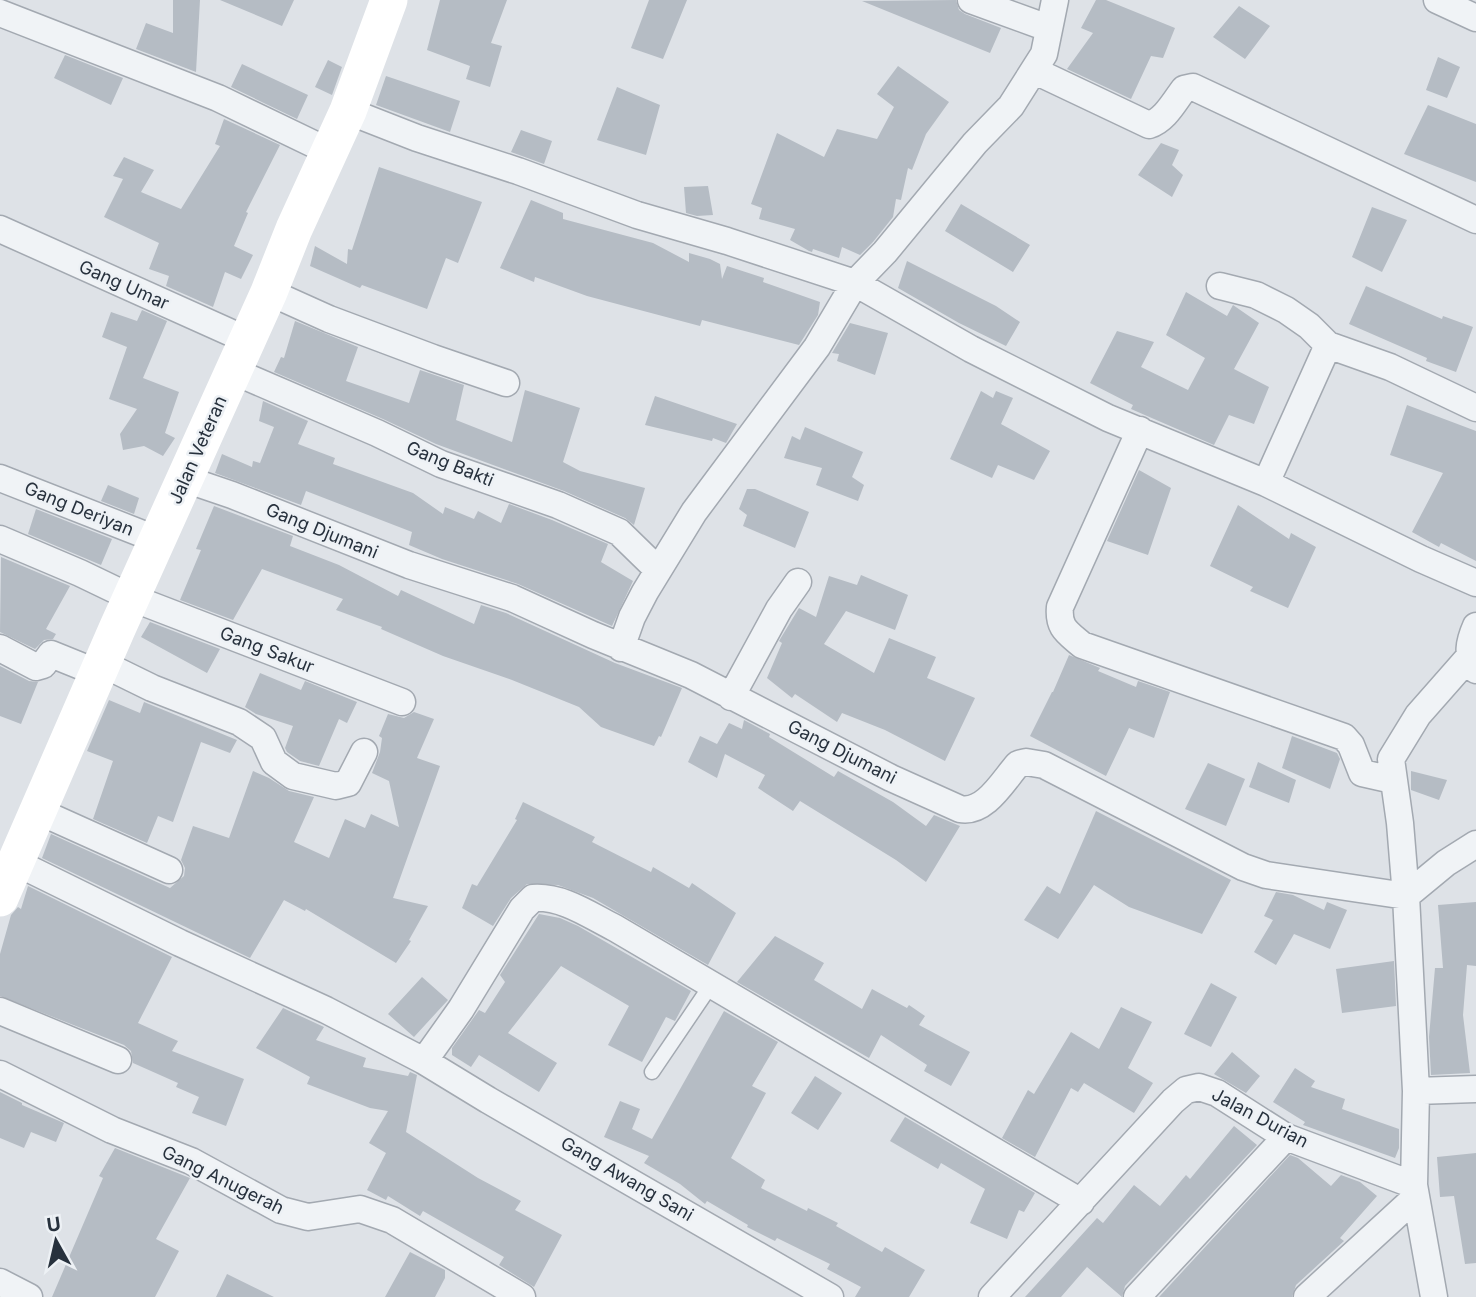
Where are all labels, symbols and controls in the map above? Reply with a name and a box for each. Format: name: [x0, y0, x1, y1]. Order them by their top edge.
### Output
street label: Gang Umar: [76, 255, 173, 314]
street label: Jalan Veteran: [164, 392, 231, 507]
street label: Gang Bakti: [403, 437, 497, 491]
street label: Gang Deriyan: [21, 477, 137, 540]
street label: Gang Djumani: [263, 498, 381, 563]
street label: Gang Sakur: [217, 622, 317, 677]
street label: Gang Djumani: [784, 715, 900, 788]
street label: Jalan Durian: [1208, 1083, 1312, 1152]
street label: Gang Awang Sani: [557, 1132, 697, 1225]
street label: Gang Anugerah: [159, 1141, 288, 1218]
north arrow: [21, 1206, 91, 1276]
text: U: [45, 1212, 62, 1237]

